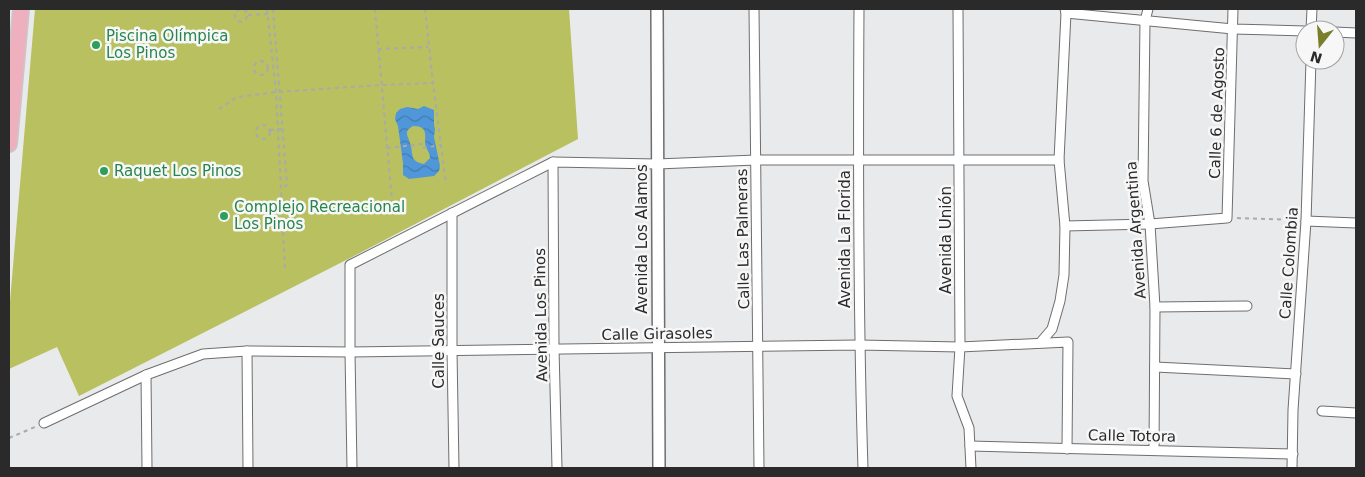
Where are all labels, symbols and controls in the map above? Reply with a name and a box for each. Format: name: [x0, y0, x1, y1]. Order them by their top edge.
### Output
north arrow: [1295, 20, 1345, 70]
place label: Piscina Olímpica Los Pinos: [106, 27, 228, 62]
marker: Piscina Olímpica Los Pinos: [90, 39, 102, 51]
street label: Calle 6 de Agosto: [1206, 47, 1228, 179]
text: N: [1308, 48, 1324, 67]
street label: Avenida Argentina: [1122, 161, 1150, 299]
place label: Raquet Los Pinos: [114, 162, 242, 180]
street label: Avenida Los Alamos: [633, 164, 651, 314]
marker: Raquet Los Pinos: [98, 165, 110, 177]
street label: Calle Las Palmeras: [733, 168, 753, 310]
street label: Avenida La Florida: [836, 170, 854, 308]
street label: Avenida Unión: [937, 186, 955, 294]
place label: Complejo Recreacional Los Pinos: [234, 198, 405, 233]
street label: Calle Colombia: [1276, 206, 1302, 320]
marker: Complejo Recreacional Los Pinos: [218, 210, 230, 222]
street label: Avenida Los Pinos: [531, 248, 551, 382]
street label: Calle Sauces: [430, 293, 448, 389]
street label: Calle Girasoles: [601, 324, 713, 344]
street label: Calle Totora: [1088, 426, 1176, 446]

